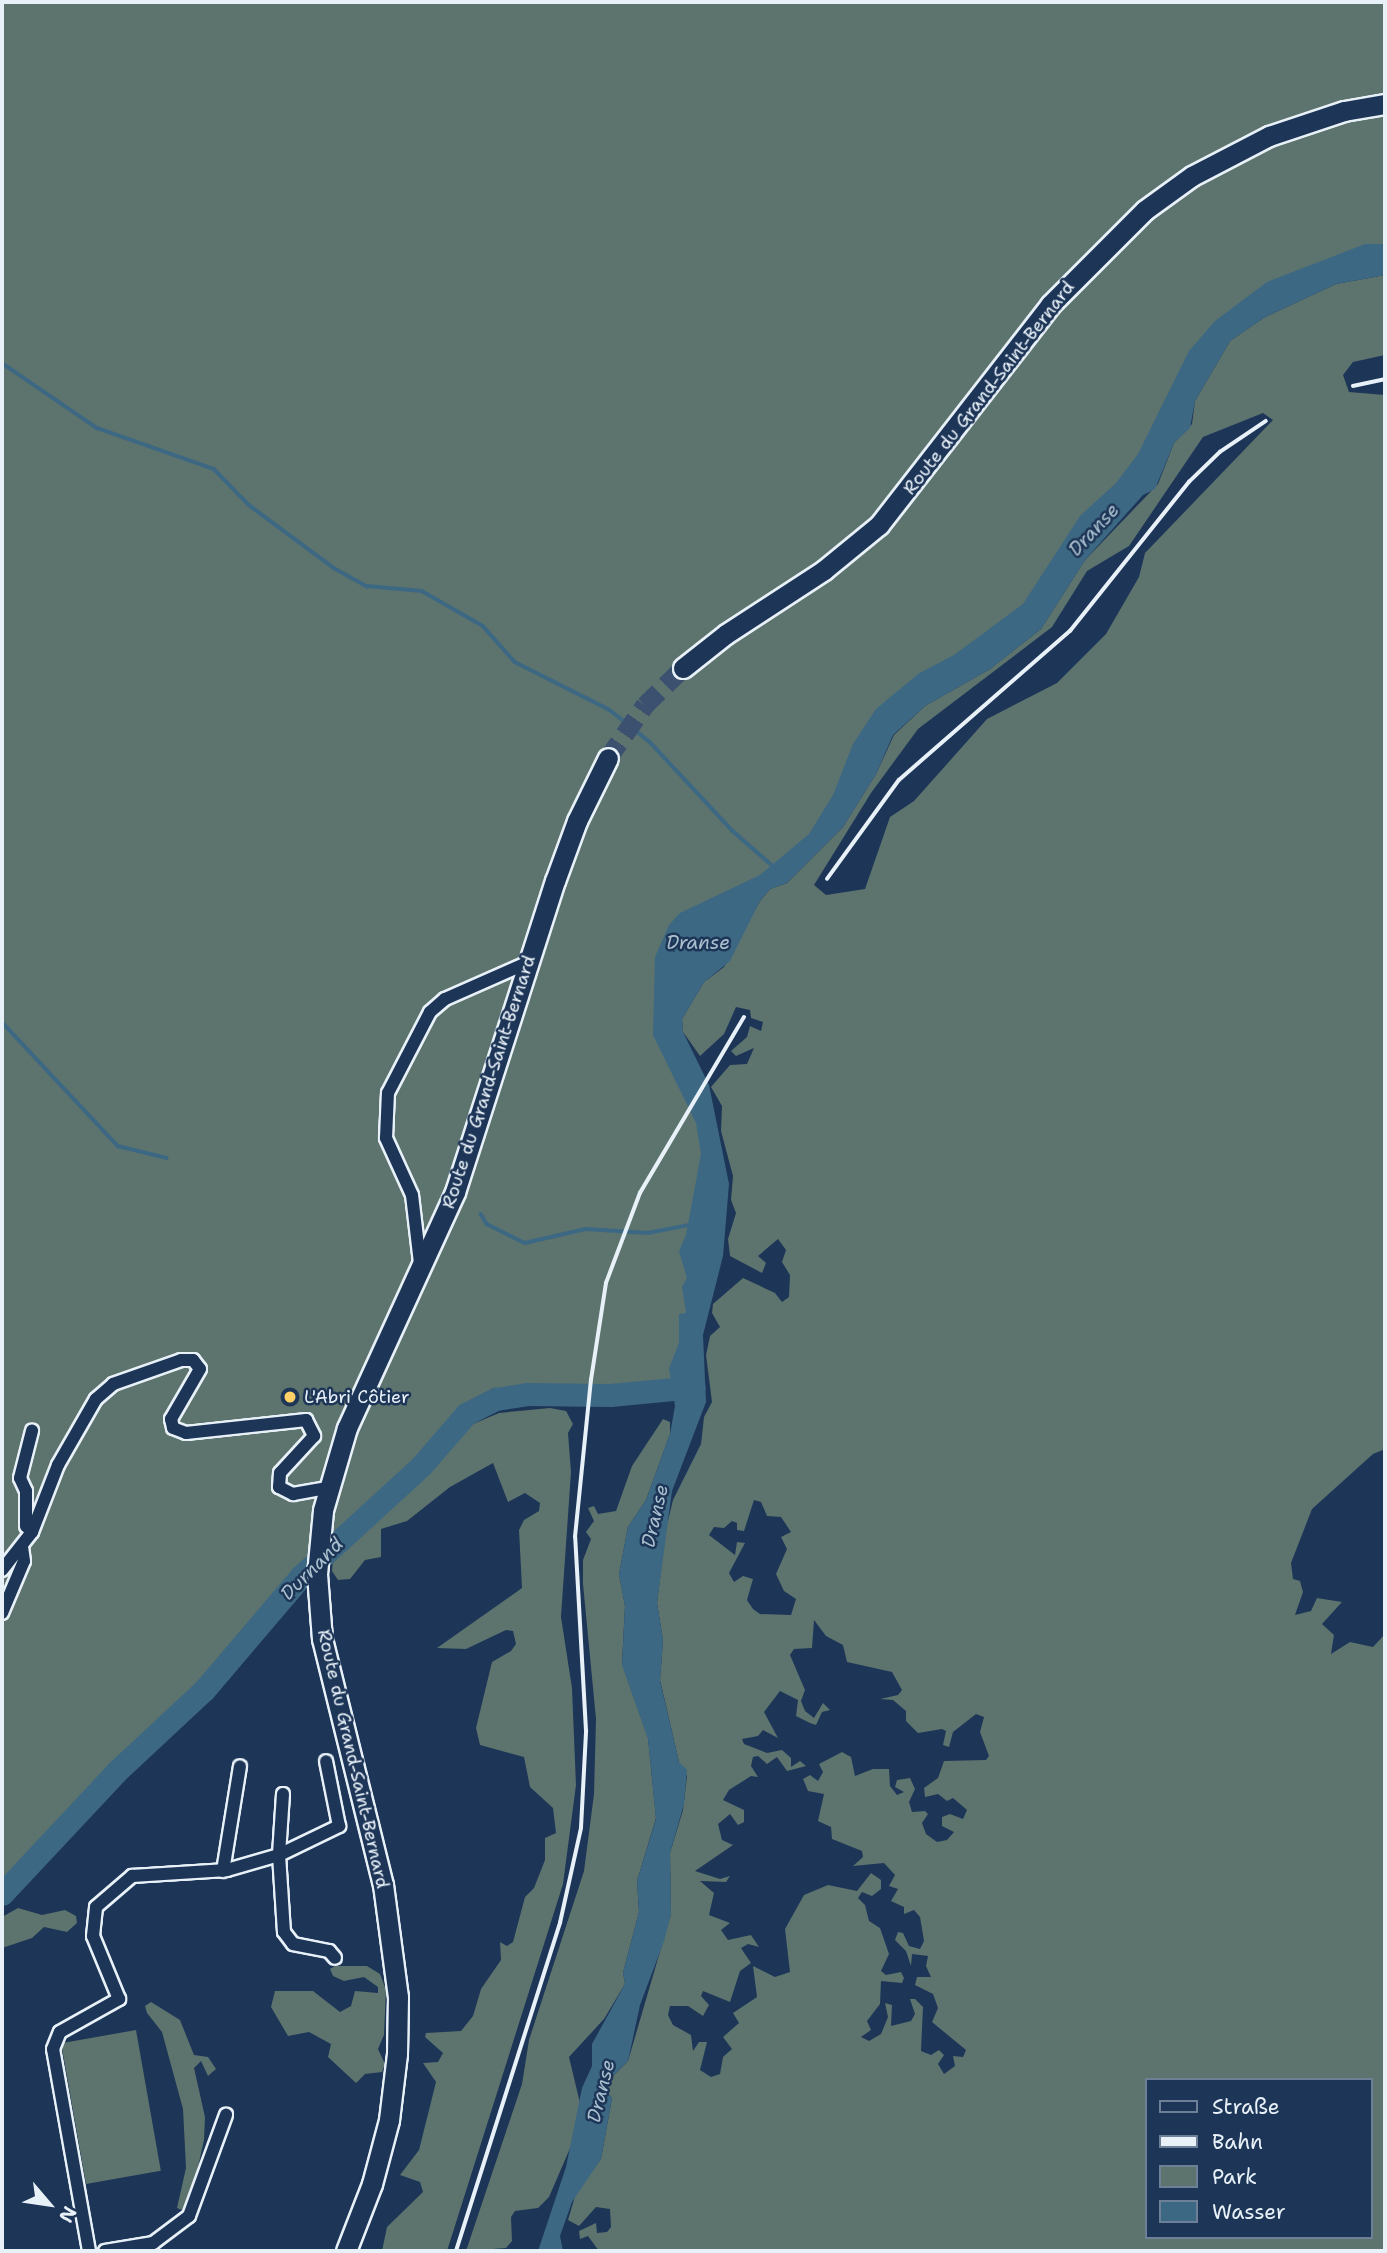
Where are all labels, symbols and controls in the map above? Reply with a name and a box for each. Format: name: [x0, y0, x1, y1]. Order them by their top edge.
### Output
street label: Route du Grand-Saint-Bernard: [899, 277, 1079, 499]
water label: Dranse: [1064, 499, 1124, 561]
water label: Dranse: [666, 932, 730, 954]
street label: Route du Grand-Saint-Bernard: [438, 953, 540, 1211]
place label: L'Abri Côtier: [304, 1386, 409, 1408]
marker: L'Abri Côtier: [282, 1389, 298, 1405]
water label: Dranse: [637, 1482, 673, 1550]
water label: Durnand: [276, 1533, 348, 1605]
street label: Route du Grand-Saint-Bernard: [313, 1627, 393, 1891]
water label: Dranse: [582, 2057, 620, 2125]
legend: [1146, 2078, 1373, 2239]
text: Straße: [1212, 2093, 1280, 2121]
text: Bahn: [1212, 2128, 1263, 2156]
text: Park: [1212, 2163, 1257, 2191]
north arrow: [14, 2169, 84, 2239]
text: Wasser: [1212, 2198, 1286, 2226]
text: N: [53, 2202, 82, 2227]

